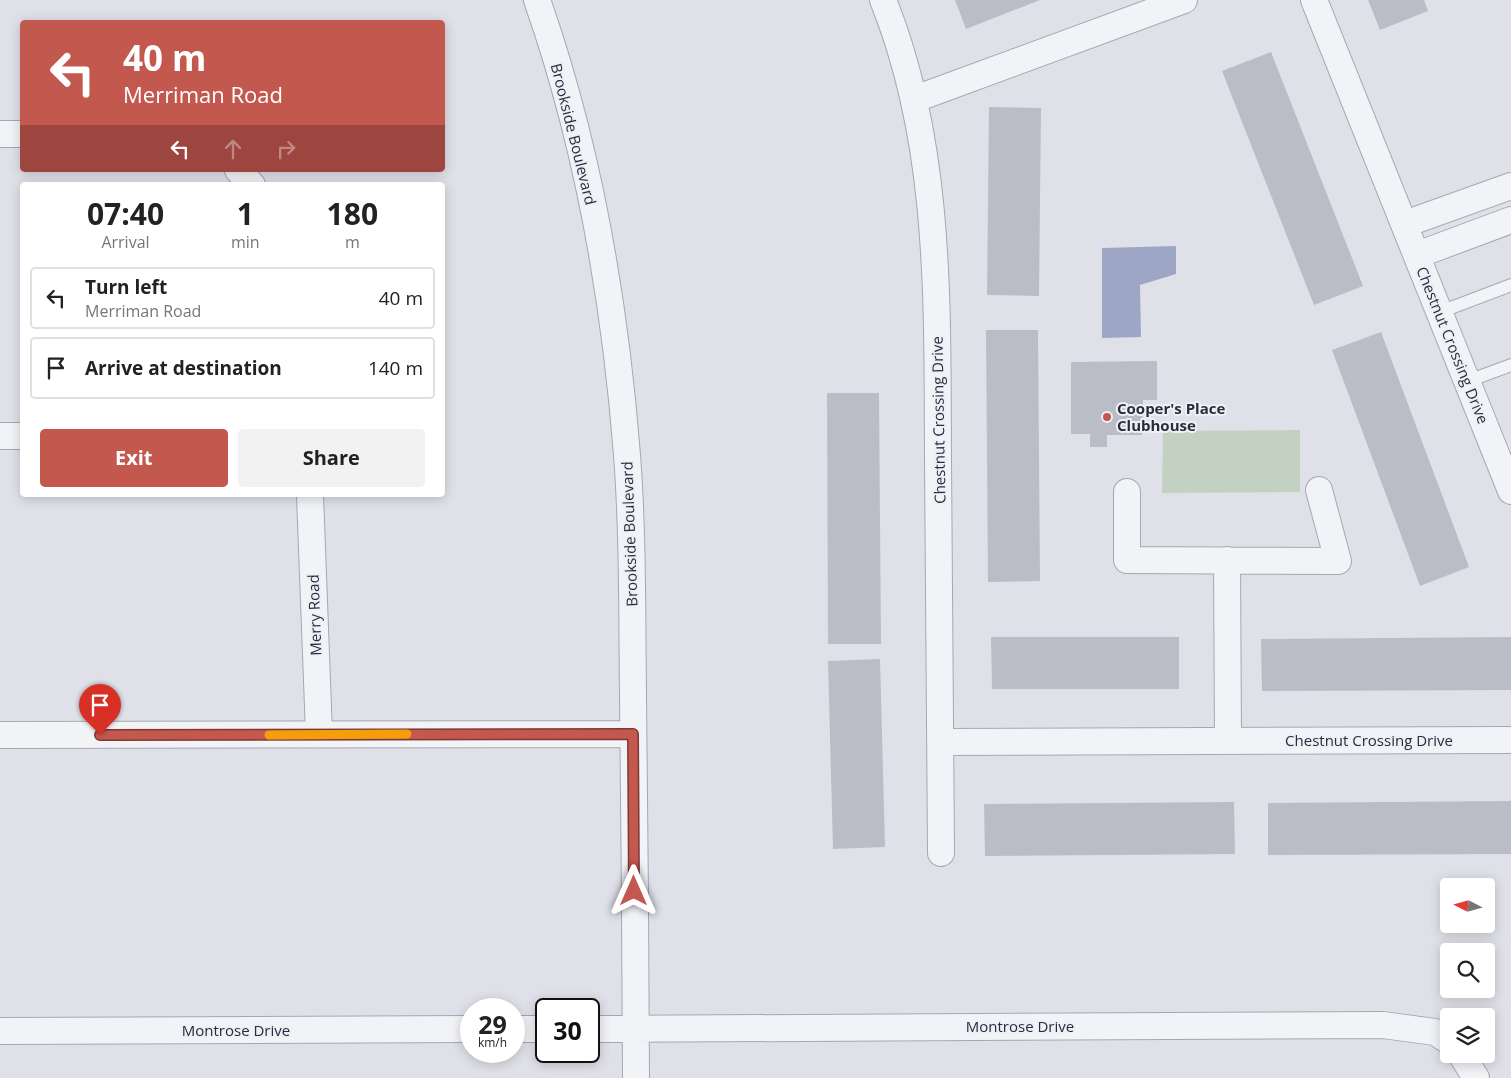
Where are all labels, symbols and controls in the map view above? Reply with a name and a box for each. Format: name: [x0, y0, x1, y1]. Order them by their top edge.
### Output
text: 40 m: [123, 34, 206, 81]
icon: left: [40, 40, 105, 105]
street label: Brookside Boulevard: [547, 61, 601, 207]
text: Merriman Road: [123, 79, 283, 109]
icon: left: [166, 135, 194, 163]
icon: ahead: [219, 135, 247, 163]
icon: right: [272, 135, 300, 163]
text: 07:40: [87, 193, 164, 234]
text: 1: [237, 193, 254, 234]
text: 180: [327, 193, 378, 234]
text: Arrival: [101, 231, 150, 253]
text: min: [231, 231, 260, 253]
text: m: [345, 231, 360, 253]
street label: Chestnut Crossing Drive: [1412, 263, 1494, 427]
text: Turn left: [85, 274, 167, 300]
icon: left: [42, 284, 70, 312]
text: 40 m: [379, 285, 423, 311]
text: Merriman Road: [85, 300, 201, 322]
street label: Chestnut Crossing Drive: [927, 336, 949, 504]
icon: arrive: [42, 354, 70, 382]
text: Arrive at destination: [85, 355, 282, 381]
text: 140 m: [368, 355, 423, 381]
place label: Cooper's Place Clubhouse: [1117, 398, 1225, 435]
marker: Cooper's Place Clubhouse: [1101, 411, 1113, 423]
button: Exit: [40, 429, 228, 487]
button: Share: [238, 429, 425, 487]
street label: Brookside Boulevard: [616, 461, 642, 607]
street label: Merry Road: [303, 574, 325, 656]
pin: [79, 684, 121, 735]
icon: arrive: [86, 691, 114, 719]
street label: Chestnut Crossing Drive: [1285, 730, 1453, 750]
position arrow: [607, 864, 659, 916]
north arrow: [1440, 878, 1495, 932]
map controls: [1440, 878, 1495, 1063]
button: search: [1440, 943, 1495, 998]
speed limit sign: 30: [535, 998, 600, 1063]
text: 29: [478, 1007, 507, 1041]
button: layers: [1440, 1008, 1495, 1063]
street label: Montrose Drive: [966, 1016, 1074, 1036]
street label: Montrose Drive: [182, 1020, 290, 1040]
text: km/h: [478, 1034, 507, 1051]

